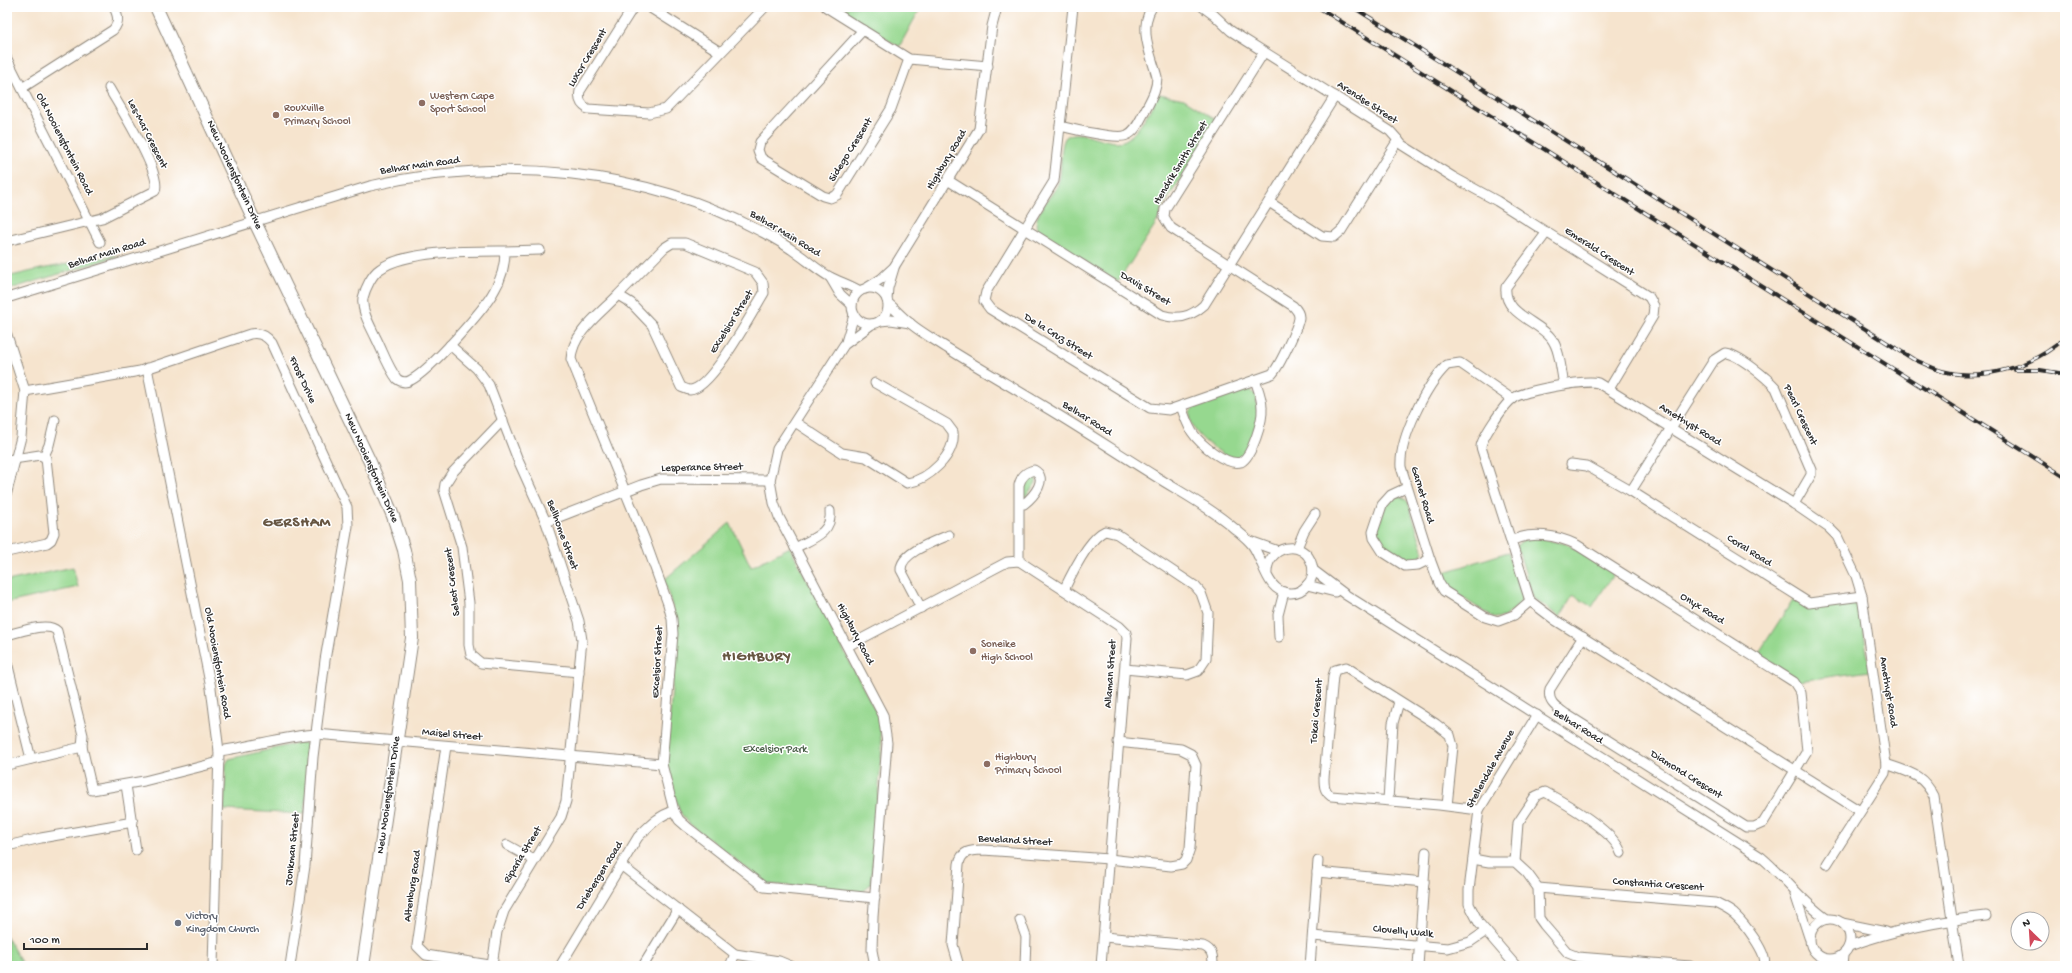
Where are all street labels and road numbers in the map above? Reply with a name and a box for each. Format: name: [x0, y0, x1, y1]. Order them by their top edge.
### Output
street label: Luxor Crescent: [566, 25, 611, 89]
street label: Arendse Street: [1335, 79, 1401, 128]
street label: Old Nooiensfontein Road: [33, 91, 97, 198]
street label: Les-Mar Crescent: [124, 97, 170, 172]
street label: Sidego Crescent: [827, 115, 876, 184]
street label: New Nooiensfontein Drive: [204, 118, 266, 232]
street label: Hendrik Smith Street: [1151, 118, 1211, 207]
street label: Highbury Road: [924, 127, 970, 192]
street label: Belhar Main Road: [378, 154, 462, 178]
street label: Belhar Main Road: [747, 208, 824, 261]
street label: Emerald Crescent: [1562, 225, 1637, 280]
street label: Belhar Main Road: [66, 236, 149, 272]
street label: Davis Street: [1117, 269, 1174, 309]
street label: Excelsior Street: [708, 287, 757, 356]
street label: De la Cruz Street: [1021, 311, 1096, 364]
street label: Frost Drive: [285, 354, 318, 406]
street label: Pearl Crescent: [1780, 382, 1820, 449]
street label: Belhar Road: [1059, 398, 1115, 440]
street label: Amethyst Road: [1657, 401, 1725, 450]
street label: New Nooiensfontein Drive: [341, 411, 402, 525]
street label: Lesperance Street: [661, 461, 744, 475]
street label: Garnet Road: [1408, 465, 1437, 526]
street label: Bellhome Street: [544, 498, 581, 573]
street label: Coral Road: [1724, 532, 1775, 570]
street label: Select Crescent: [443, 546, 463, 617]
street label: Onyx Road: [1678, 591, 1728, 628]
street label: Highbury Road: [834, 601, 877, 668]
street label: Old Nooiensfontein Road: [201, 606, 234, 721]
street label: Excelsior Street: [650, 624, 666, 698]
street label: Allaman Street: [1103, 638, 1119, 709]
street label: Amethyst Road: [1877, 656, 1900, 730]
street label: Tokai Crescent: [1308, 677, 1326, 745]
street label: Belhar Road: [1550, 706, 1606, 748]
street label: Maisel Street: [421, 726, 484, 744]
street label: Stellendale Avenue: [1465, 728, 1518, 810]
street label: New Nooiensfontein Drive: [374, 735, 403, 855]
street label: Diamond Crescent: [1647, 748, 1725, 803]
street label: Jonkman Street: [283, 811, 303, 886]
street label: Riparia Street: [501, 823, 545, 886]
street label: Beveland Street: [977, 833, 1054, 849]
street label: Driebergen Road: [574, 838, 627, 913]
street label: Altenburg Road: [402, 848, 424, 923]
street label: Constantia Crescent: [1612, 876, 1705, 894]
street label: Clovelly Walk: [1372, 923, 1435, 941]

